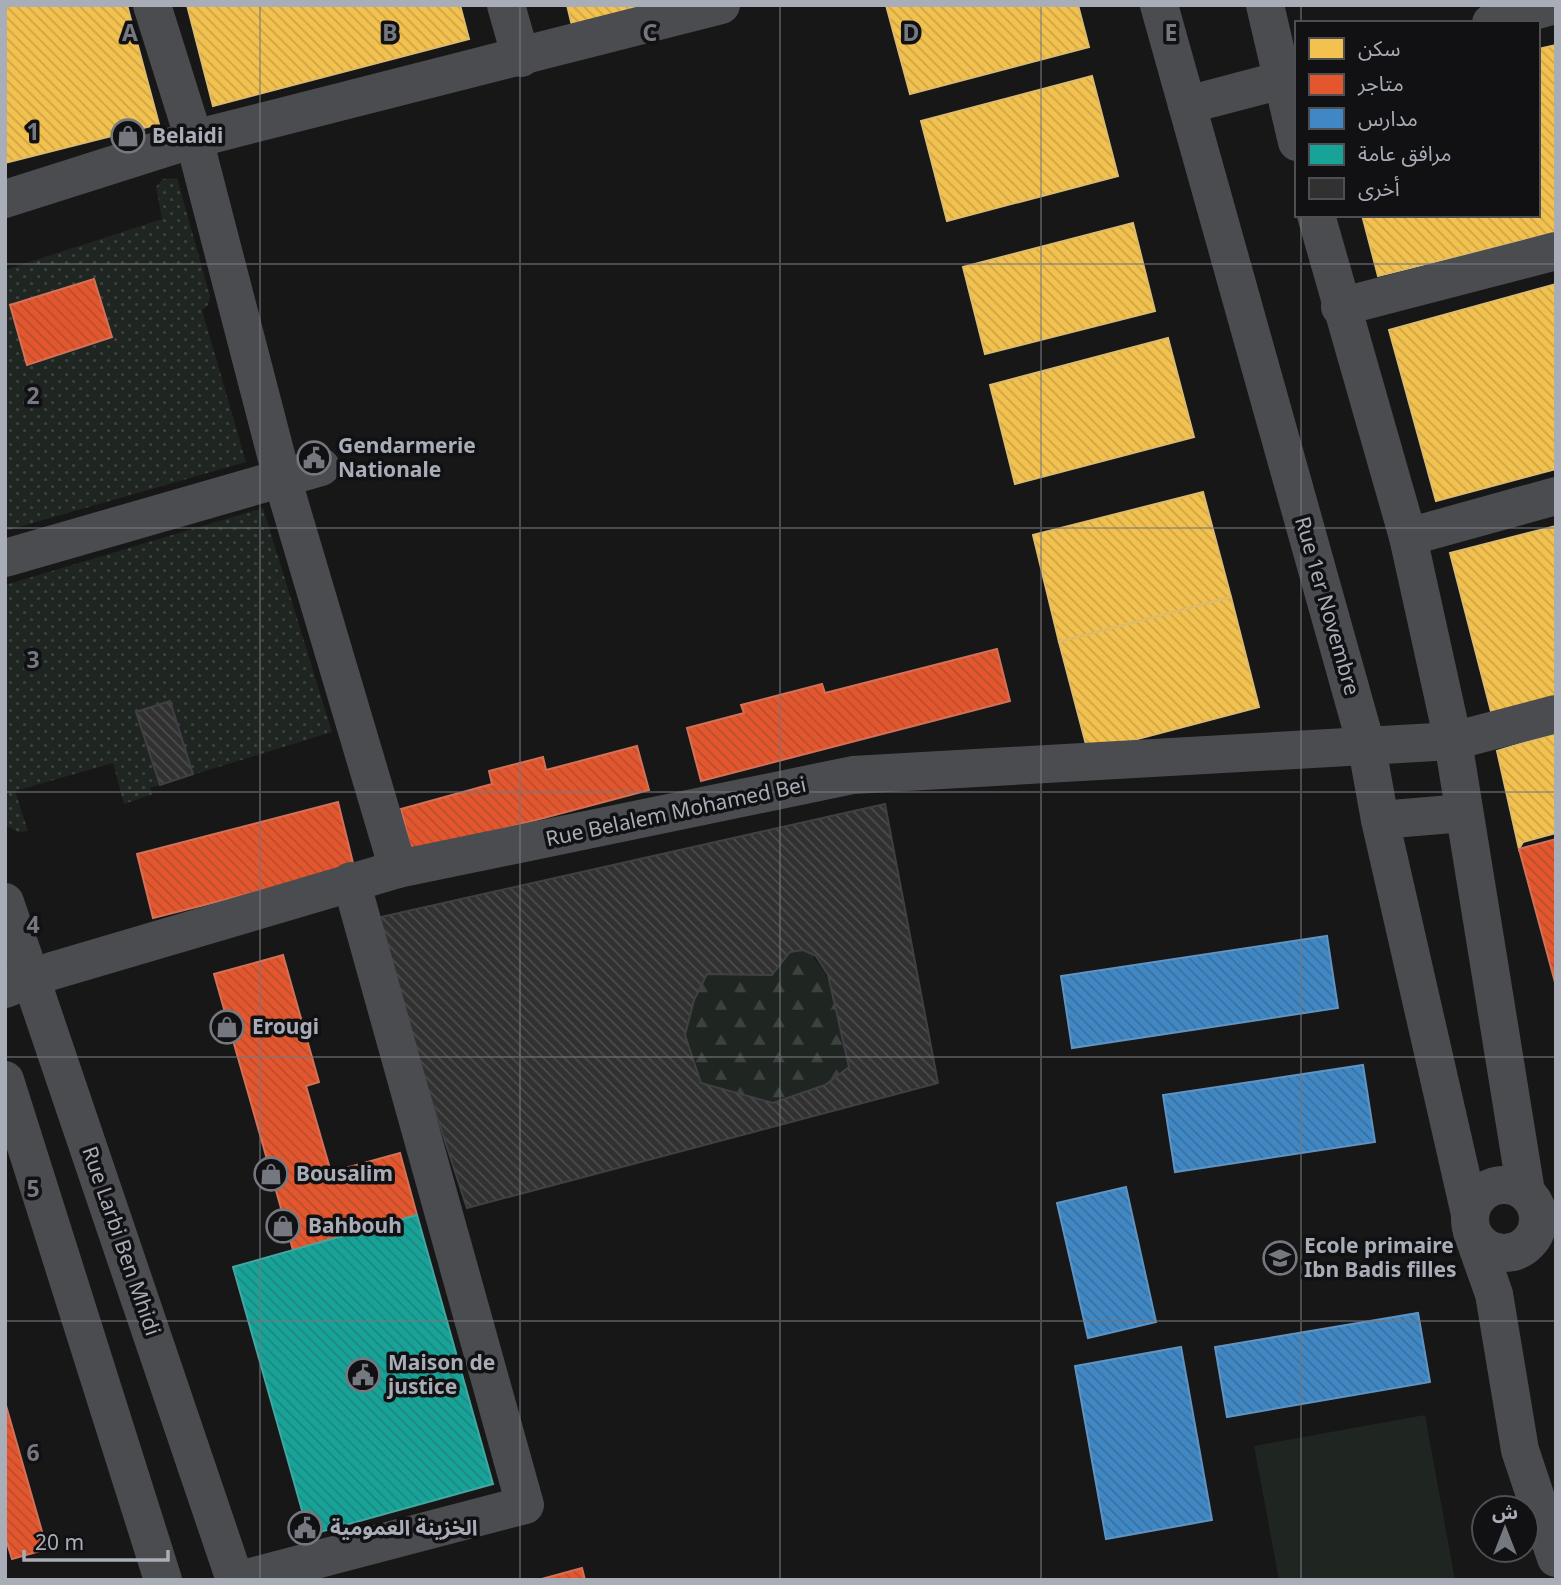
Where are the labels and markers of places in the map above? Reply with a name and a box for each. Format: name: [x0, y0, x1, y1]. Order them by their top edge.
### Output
shop icon: Belaidi: [109, 117, 147, 155]
place label: Belaidi: [152, 121, 223, 149]
place label: Gendarmerie Nationale: [338, 431, 476, 483]
public building icon: Gendarmerie Nationale: [295, 439, 333, 477]
shop icon: Erougi: [208, 1008, 246, 1046]
place label: Erougi: [252, 1012, 319, 1040]
shop icon: Bousalim: [252, 1155, 290, 1193]
place label: Bousalim: [296, 1159, 393, 1187]
shop icon: Bahbouh: [264, 1207, 302, 1245]
place label: Bahbouh: [308, 1211, 402, 1239]
place label: Ecole primaire Ibn Badis filles: [1304, 1231, 1457, 1283]
school or university icon: Ecole primaire Ibn Badis filles: [1261, 1239, 1299, 1277]
place label: Maison de justice: [386, 1348, 495, 1400]
public building icon: Maison de justice: [344, 1356, 382, 1394]
public building icon: الخزينة العمومية: [286, 1509, 324, 1547]
place label: الخزينة العمومية: [330, 1513, 477, 1541]

